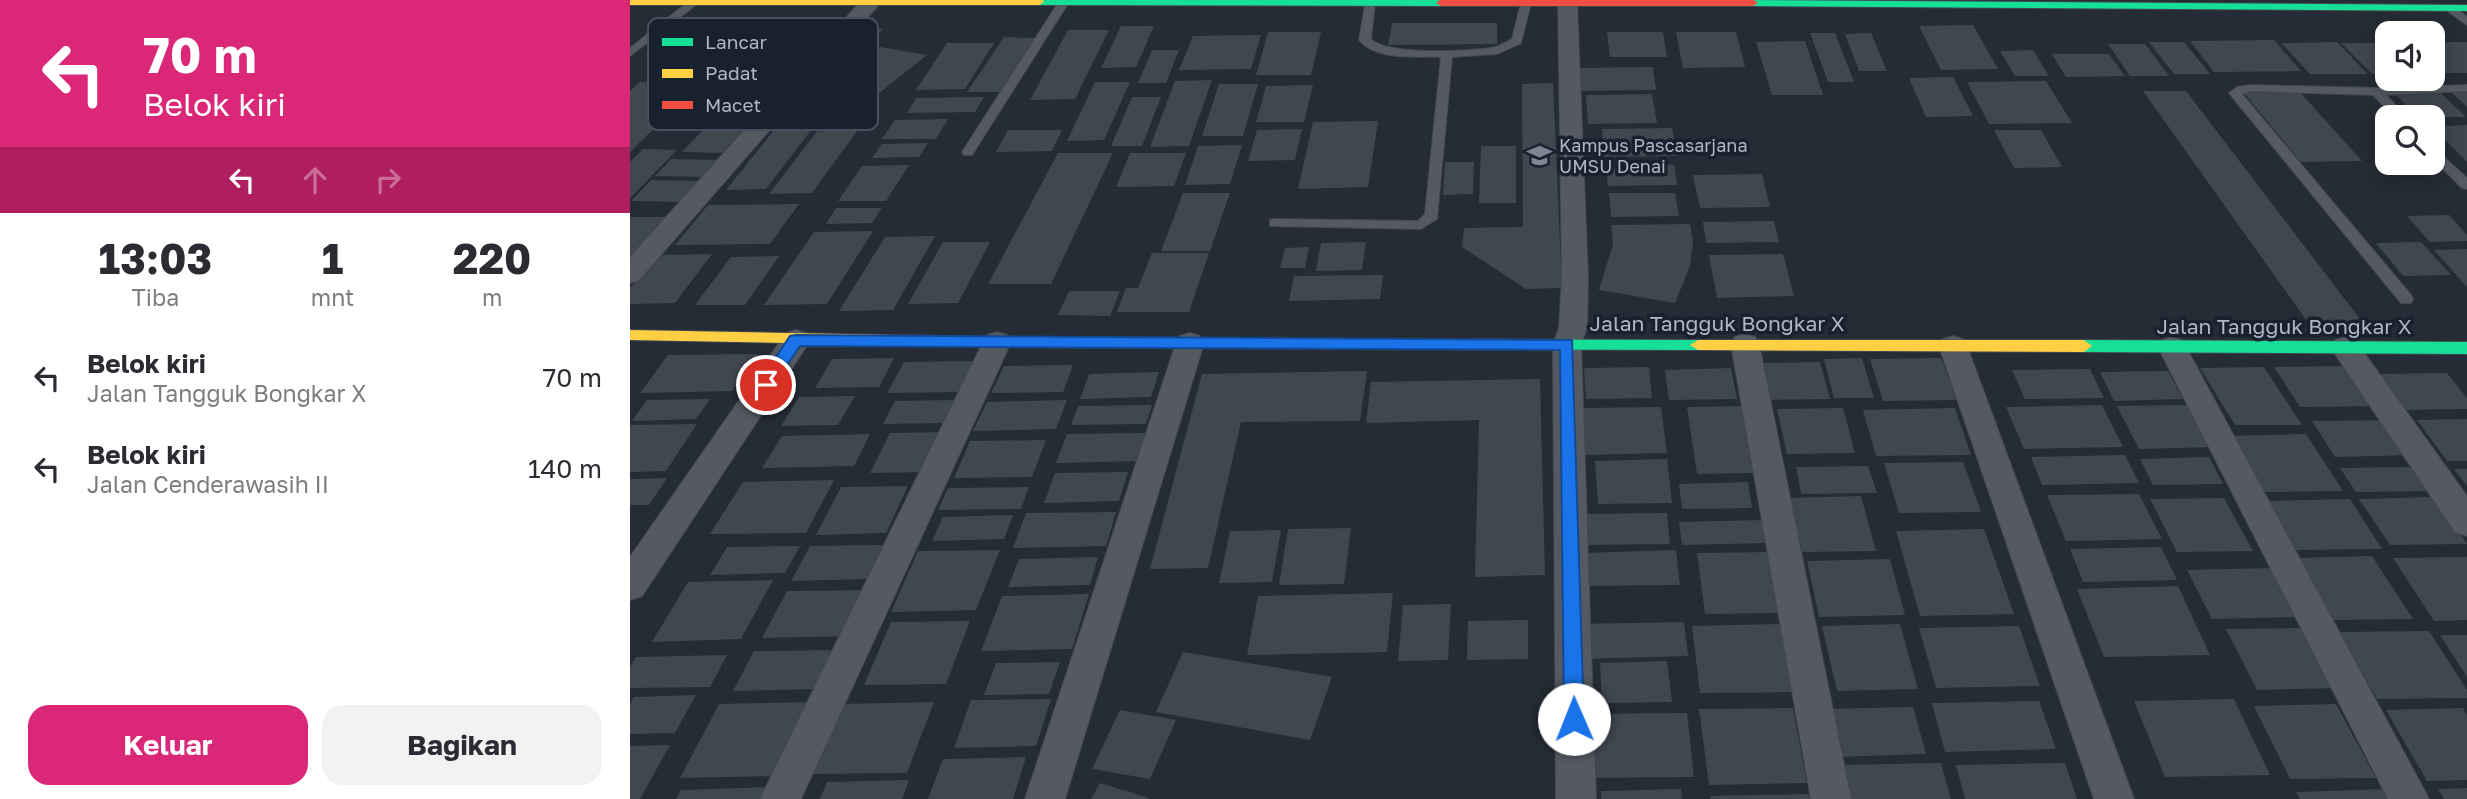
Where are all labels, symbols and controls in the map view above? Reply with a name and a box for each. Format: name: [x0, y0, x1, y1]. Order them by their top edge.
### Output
legend: [648, 18, 878, 130]
map controls: [2375, 21, 2445, 175]
button: sound: [2375, 21, 2445, 91]
text: 70 m: [143, 25, 257, 84]
icon: left: [28, 28, 119, 119]
text: Lancar: [705, 30, 768, 53]
text: Padat: [705, 61, 758, 84]
text: Belok kiri: [143, 85, 286, 123]
text: Macet: [705, 93, 761, 116]
button: search: [2375, 105, 2445, 175]
place label: Kampus Pascasarjana UMSU Denai: [1559, 134, 1748, 177]
school or university icon: Kampus Pascasarjana UMSU Denai: [1525, 141, 1553, 169]
icon: left: [223, 161, 261, 199]
icon: ahead: [296, 161, 334, 199]
icon: right: [369, 161, 407, 199]
text: 13:03: [99, 233, 212, 283]
text: 1: [322, 233, 343, 283]
text: 220: [453, 233, 531, 283]
text: Tiba: [132, 283, 179, 311]
text: mnt: [311, 283, 354, 311]
text: m: [482, 283, 502, 311]
street label: Jalan Tangguk Bongkar X: [1589, 310, 1845, 336]
street label: Jalan Tangguk Bongkar X: [2156, 313, 2412, 339]
text: Belok kiri: [87, 348, 206, 379]
pin: [736, 355, 796, 415]
icon: left: [28, 359, 66, 397]
text: 70 m: [543, 362, 602, 393]
icon: arrive: [747, 366, 785, 404]
text: Jalan Tangguk Bongkar X: [87, 379, 366, 407]
text: Belok kiri: [87, 439, 206, 470]
icon: left: [28, 450, 66, 488]
text: 140 m: [528, 453, 602, 484]
text: Jalan Cenderawasih II: [87, 470, 329, 498]
position arrow: [1537, 682, 1611, 756]
button: Keluar: [28, 705, 308, 785]
button: Bagikan: [322, 705, 602, 785]

